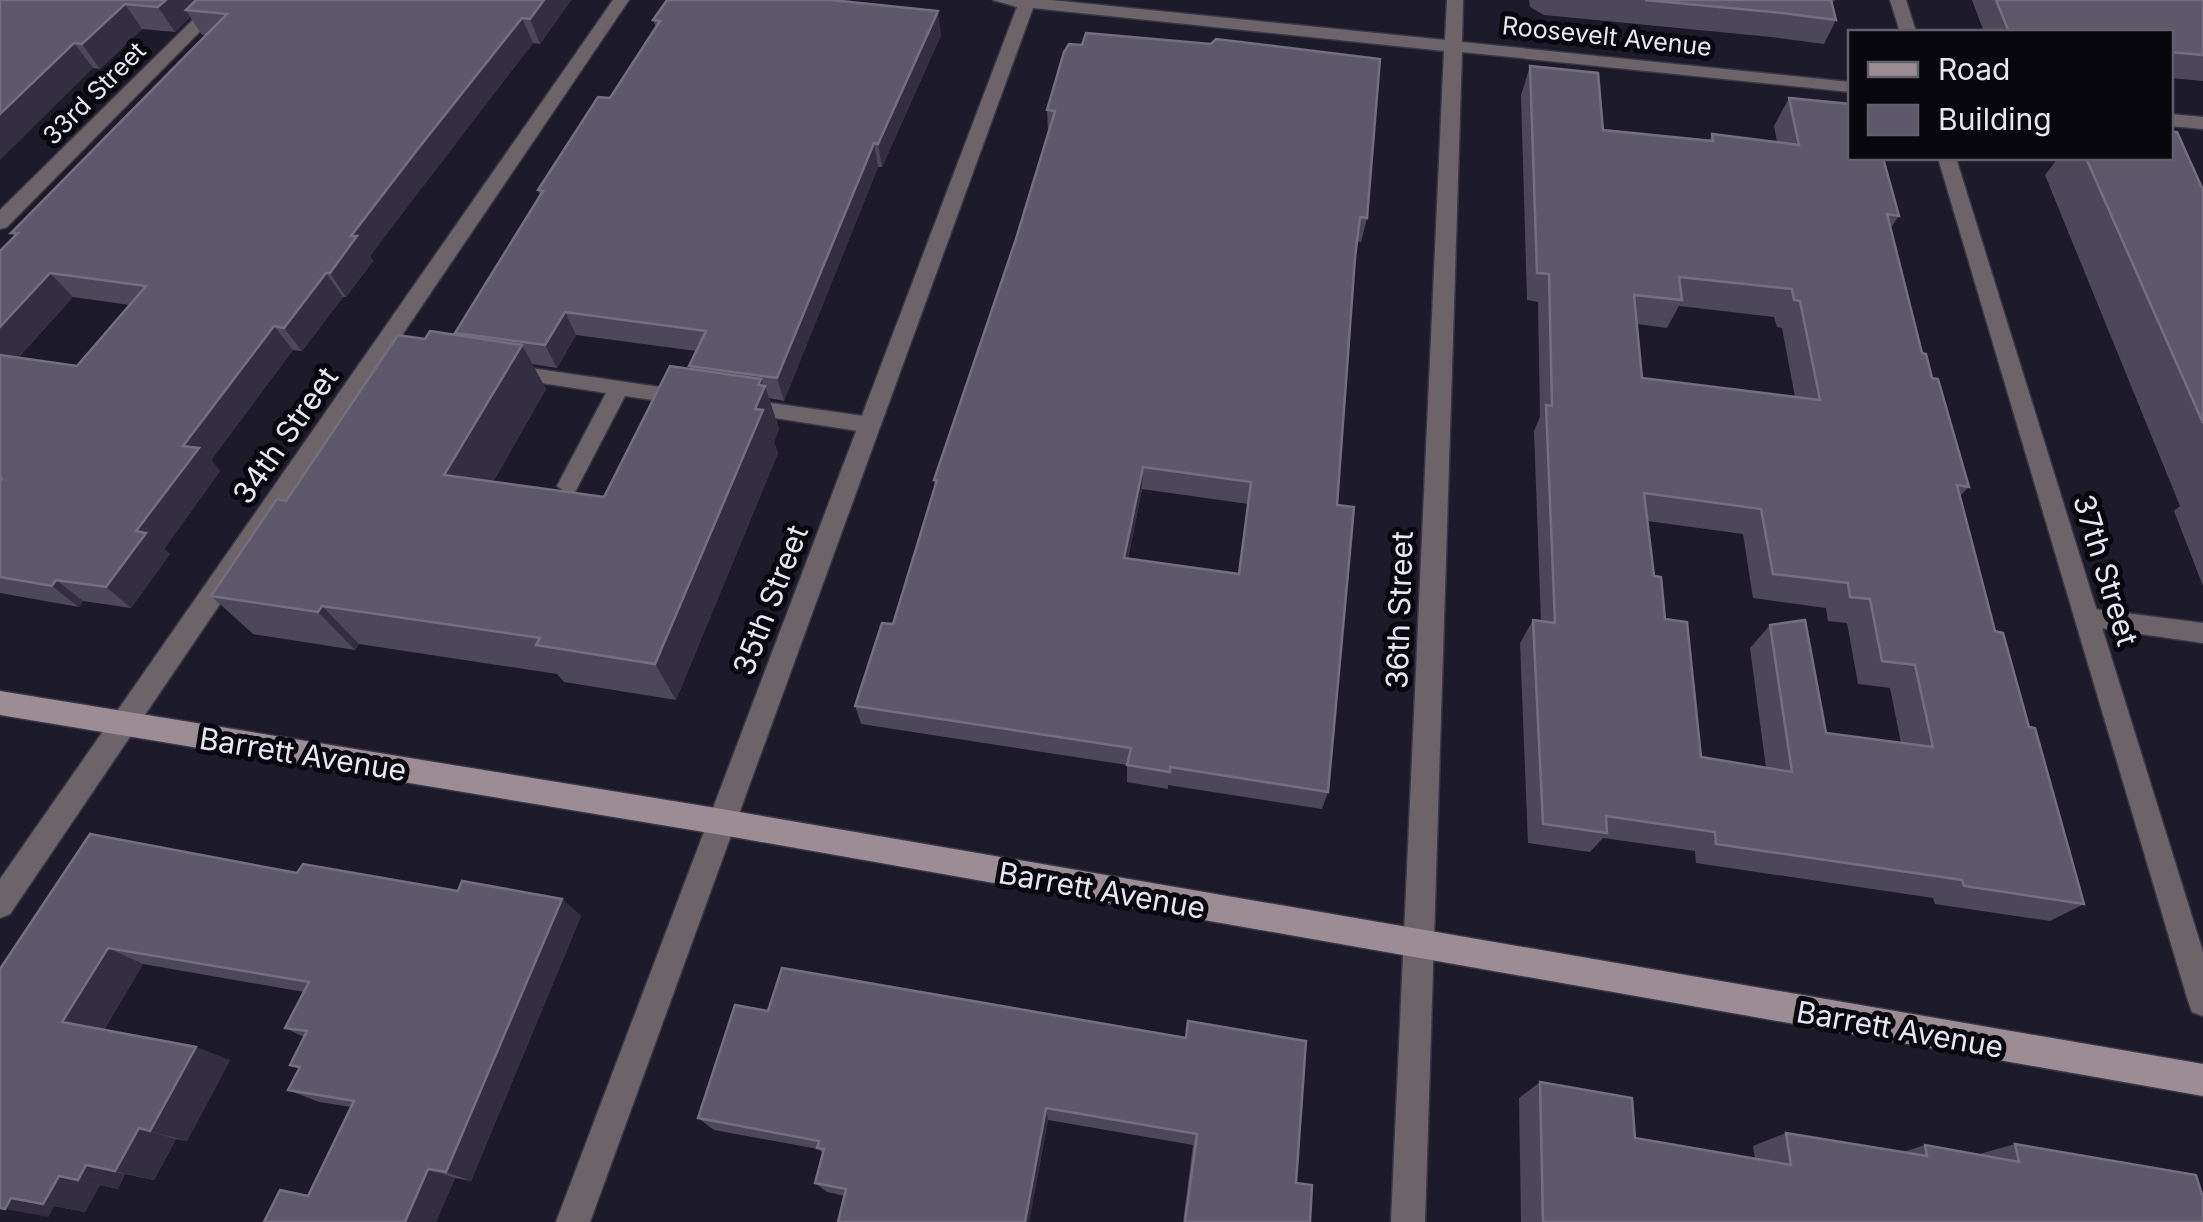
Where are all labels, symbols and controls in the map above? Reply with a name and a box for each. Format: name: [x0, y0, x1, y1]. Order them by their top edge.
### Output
street label: Roosevelt Avenue: [1501, 10, 1713, 62]
legend: [1848, 30, 2173, 160]
street label: 33rd Street: [36, 35, 152, 151]
text: Road: [1938, 51, 2010, 87]
text: Building: [1938, 101, 2052, 137]
street label: 34th Street: [225, 360, 345, 510]
street label: 37th Street: [2066, 490, 2146, 650]
street label: 35th Street: [725, 520, 815, 680]
street label: 36th Street: [1378, 530, 1420, 689]
street label: Barrett Avenue: [197, 720, 409, 788]
street label: Barrett Avenue: [996, 854, 1208, 926]
street label: Barrett Avenue: [1794, 993, 2006, 1065]

